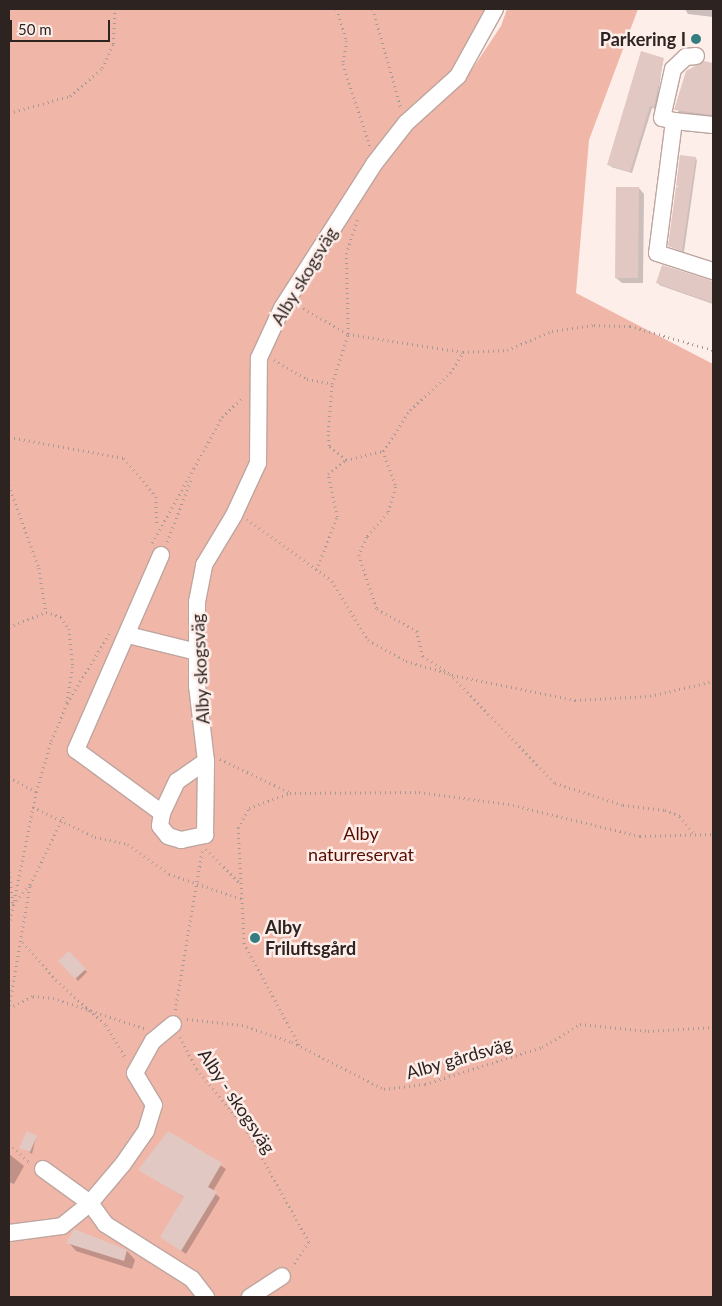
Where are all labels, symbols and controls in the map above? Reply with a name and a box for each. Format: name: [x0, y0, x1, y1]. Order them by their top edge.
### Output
scale bar: [12, 10, 112, 42]
text: 50 m: [18, 20, 52, 38]
place label: Parkering I: [600, 28, 686, 50]
marker: Parkering I: [690, 33, 702, 45]
street label: Alby skogsväg: [266, 223, 342, 329]
street label: Alby skogsväg: [186, 613, 214, 725]
park label: Alby naturreservat: [308, 823, 414, 866]
place label: Alby Friluftsgård: [265, 917, 356, 960]
marker: Alby Friluftsgård: [249, 932, 261, 944]
street label: Alby gårdsväg: [403, 1032, 515, 1084]
street label: Alby - skogsväg: [194, 1044, 280, 1158]

